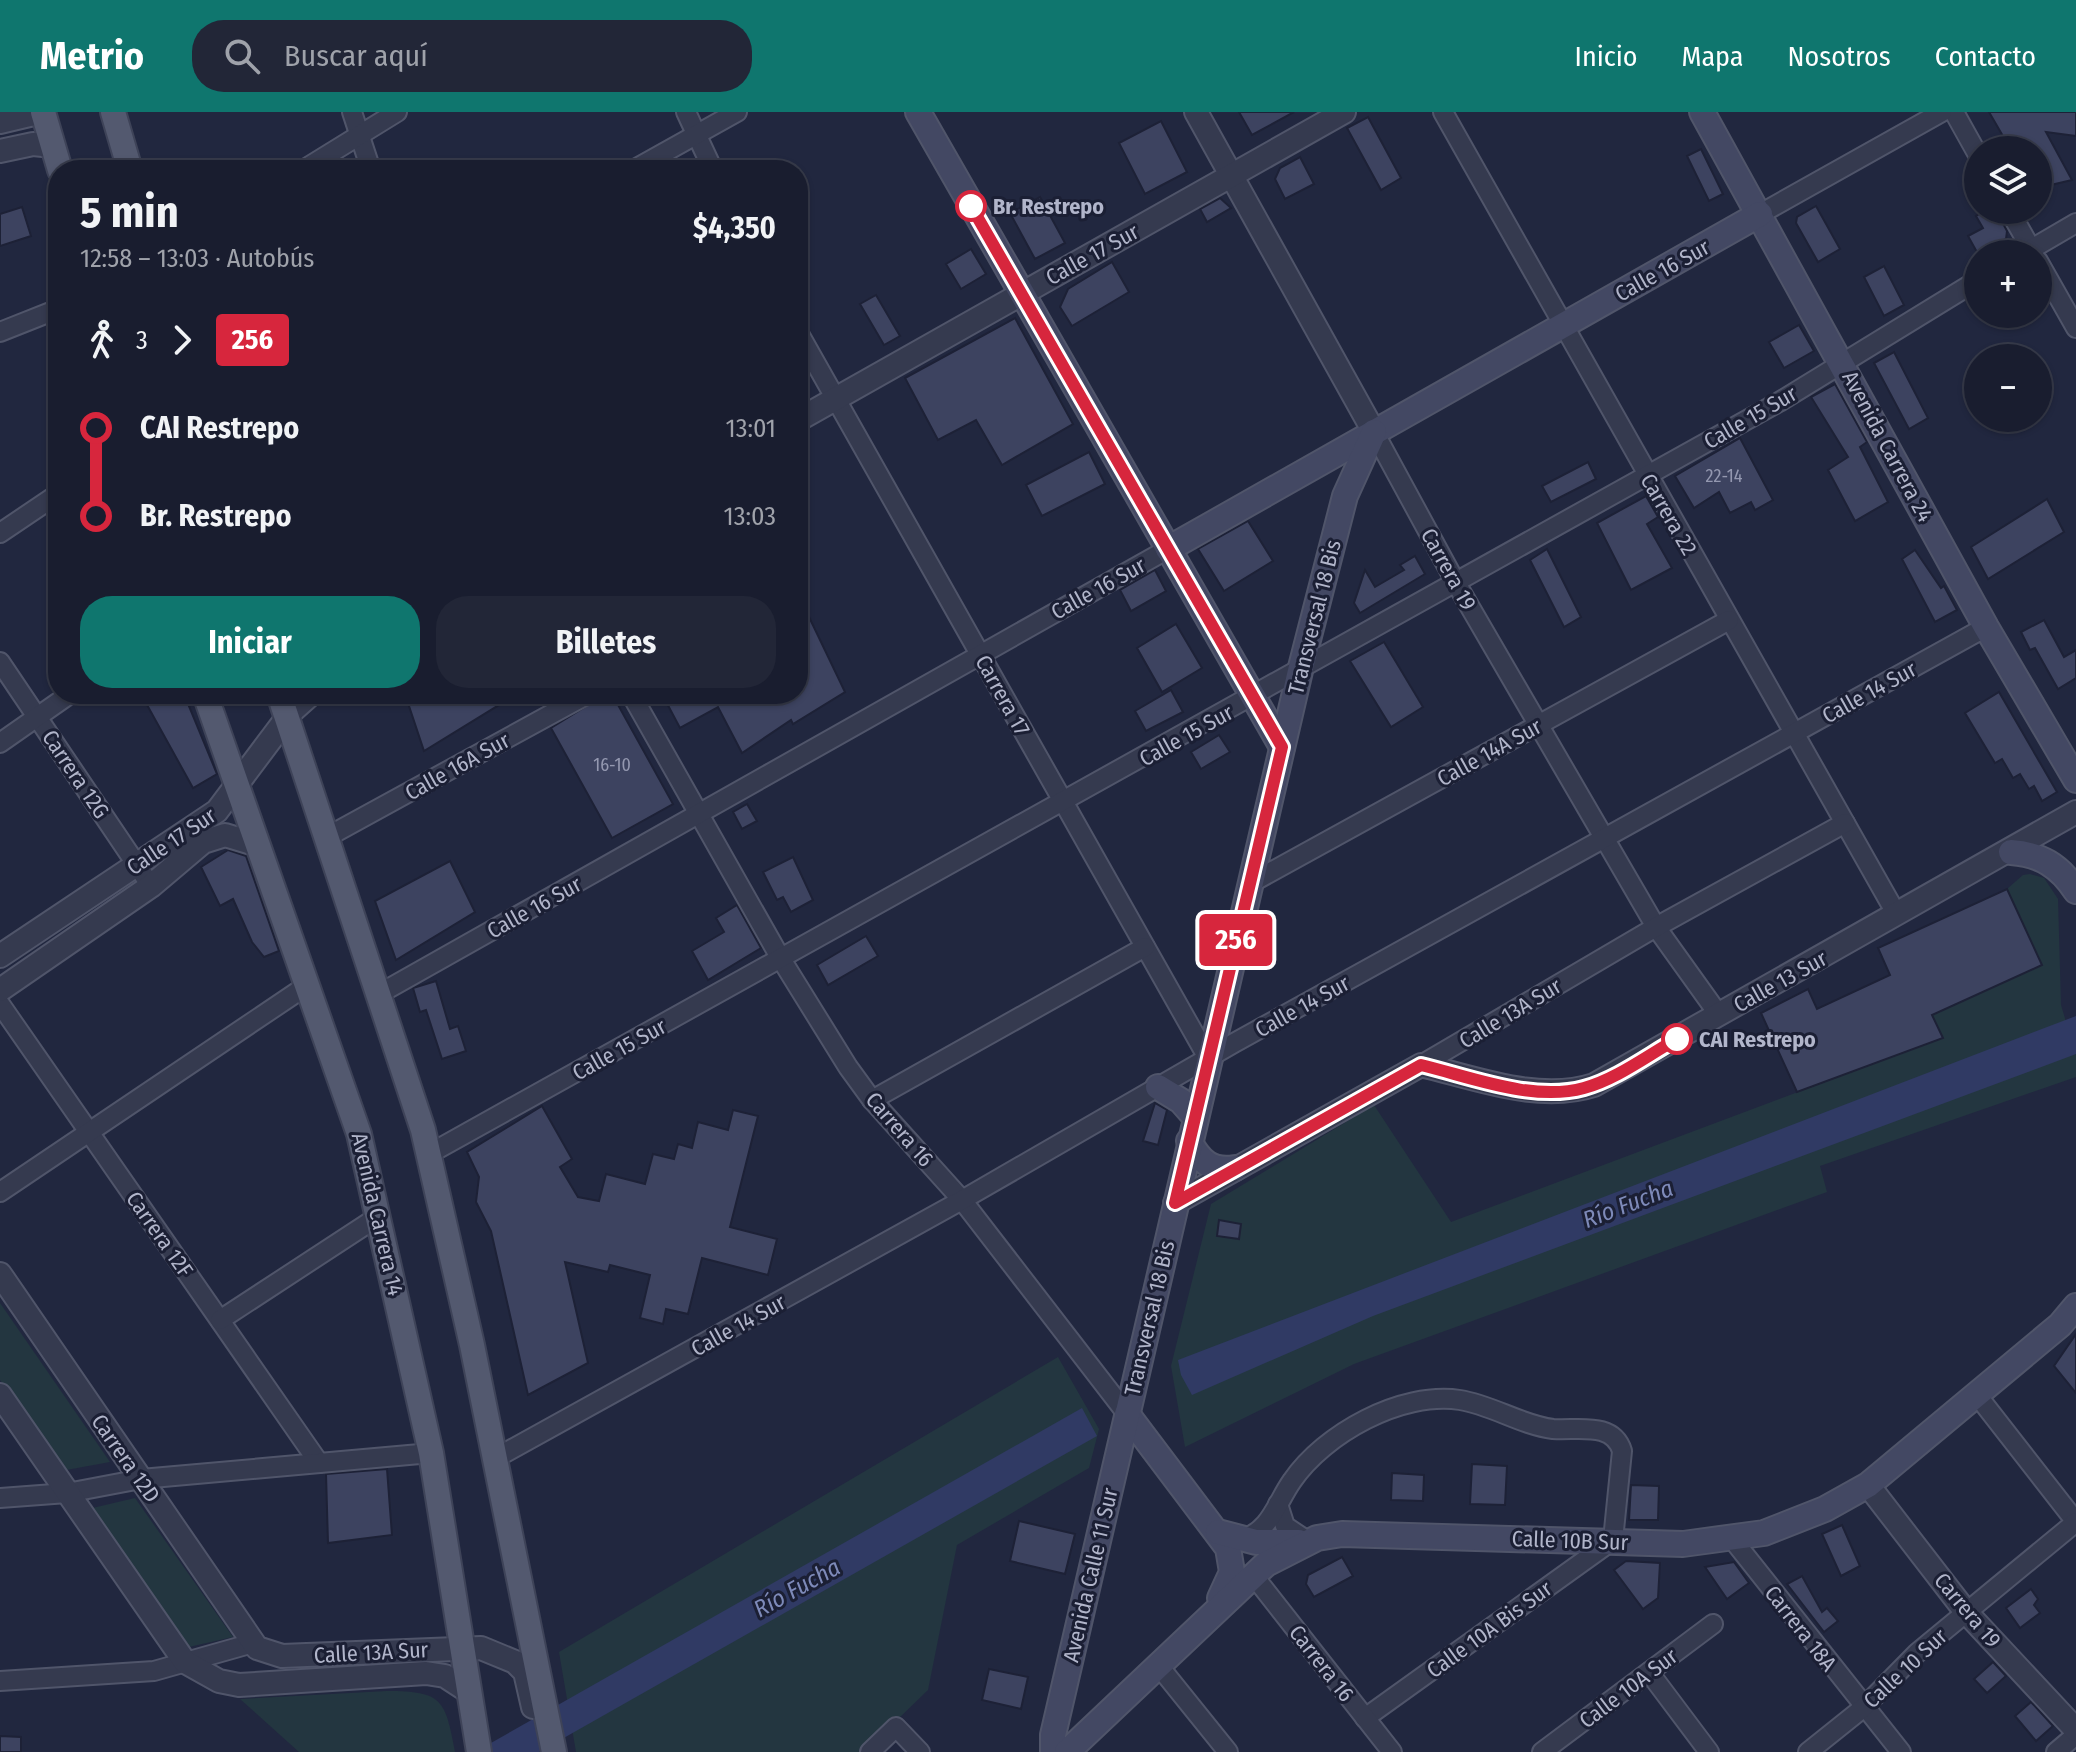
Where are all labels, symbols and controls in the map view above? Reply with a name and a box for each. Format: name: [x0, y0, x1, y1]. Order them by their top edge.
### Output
search box: [192, 20, 752, 92]
text: Metrio: [40, 33, 144, 79]
icon: search: [220, 34, 264, 78]
text: Buscar aquí: [284, 38, 428, 74]
text: Inicio: [1575, 40, 1637, 73]
text: Mapa: [1681, 40, 1743, 73]
text: Nosotros: [1787, 40, 1891, 73]
text: Contacto: [1935, 40, 2036, 73]
map controls: [1964, 136, 2052, 432]
button: layers: [1964, 136, 2052, 224]
text: 5 min: [80, 186, 179, 239]
marker: Br. Restrepo: [956, 191, 986, 221]
place label: Br. Restrepo: [993, 193, 1104, 220]
text: $4,350: [693, 210, 776, 246]
street label: Calle 17 Sur: [1041, 218, 1144, 291]
street label: Calle 16 Sur: [1610, 233, 1714, 307]
button: +: [1964, 240, 2052, 328]
text: 12:58 – 13:03 · Autobús: [80, 243, 314, 274]
icon: walk: [80, 318, 124, 362]
icon: forward: [160, 318, 204, 362]
text: 256: [232, 323, 273, 356]
text: 3: [136, 325, 148, 356]
button: −: [1964, 344, 2052, 432]
street label: Avenida Carrera 24: [1836, 366, 1939, 527]
street label: Calle 15 Sur: [1699, 380, 1802, 455]
text: CAI Restrepo: [140, 410, 299, 446]
text: 13:01: [726, 413, 776, 444]
house number: 22-14: [1706, 465, 1743, 487]
street label: Carrera 22: [1634, 469, 1703, 560]
text: Br. Restrepo: [140, 498, 291, 534]
text: 13:03: [724, 501, 776, 532]
street label: Carrera 19: [1415, 524, 1482, 615]
street label: Transversal 18 Bis: [1282, 537, 1347, 697]
street label: Calle 16 Sur: [1046, 551, 1150, 625]
button: Iniciar: [80, 596, 420, 688]
button: Billetes: [436, 596, 776, 688]
street label: Carrera 17: [969, 650, 1036, 740]
street label: Calle 14 Sur: [1817, 655, 1921, 729]
street label: Calle 15 Sur: [1135, 699, 1238, 772]
street label: Calle 14A Sur: [1432, 713, 1546, 792]
street label: Carrera 12G: [36, 725, 115, 824]
street label: Calle 16A Sur: [400, 727, 515, 806]
house number: 16-10: [593, 754, 631, 776]
street label: Calle 17 Sur: [122, 802, 221, 881]
street label: Calle 16 Sur: [482, 870, 586, 944]
line badge: 256: [1190, 914, 1282, 966]
text: 256: [1215, 923, 1257, 956]
street label: Calle 13 Sur: [1729, 945, 1832, 1018]
street label: Calle 14 Sur: [1250, 969, 1354, 1043]
street label: Calle 13A Sur: [1454, 972, 1567, 1054]
street label: Calle 15 Sur: [568, 1013, 671, 1086]
marker: CAI Restrepo: [1662, 1024, 1692, 1054]
place label: CAI Restrepo: [1699, 1026, 1816, 1053]
street label: Carrera 16: [860, 1087, 939, 1172]
street label: Avenida Carrera 14: [346, 1130, 409, 1299]
water label: Río Fucha: [1579, 1174, 1677, 1234]
street label: Carrera 12F: [120, 1186, 199, 1283]
street label: Transversal 18 Bis: [1119, 1238, 1180, 1398]
street label: Calle 14 Sur: [686, 1288, 790, 1362]
street label: Carrera 12D: [85, 1409, 166, 1508]
street label: Avenida Calle 11 Sur: [1057, 1485, 1124, 1665]
street label: Calle 10B Sur: [1511, 1525, 1629, 1556]
water label: Río Fucha: [749, 1553, 845, 1623]
street label: Carrera 19: [1928, 1567, 2007, 1653]
street label: Calle 10A Bis Sur: [1421, 1575, 1557, 1684]
street label: Carrera 18A: [1759, 1580, 1843, 1677]
street label: Carrera 16: [1283, 1620, 1360, 1707]
street label: Calle 10 Sur: [1858, 1623, 1953, 1714]
street label: Calle 13A Sur: [313, 1636, 429, 1669]
street label: Calle 10A Sur: [1574, 1643, 1683, 1734]

